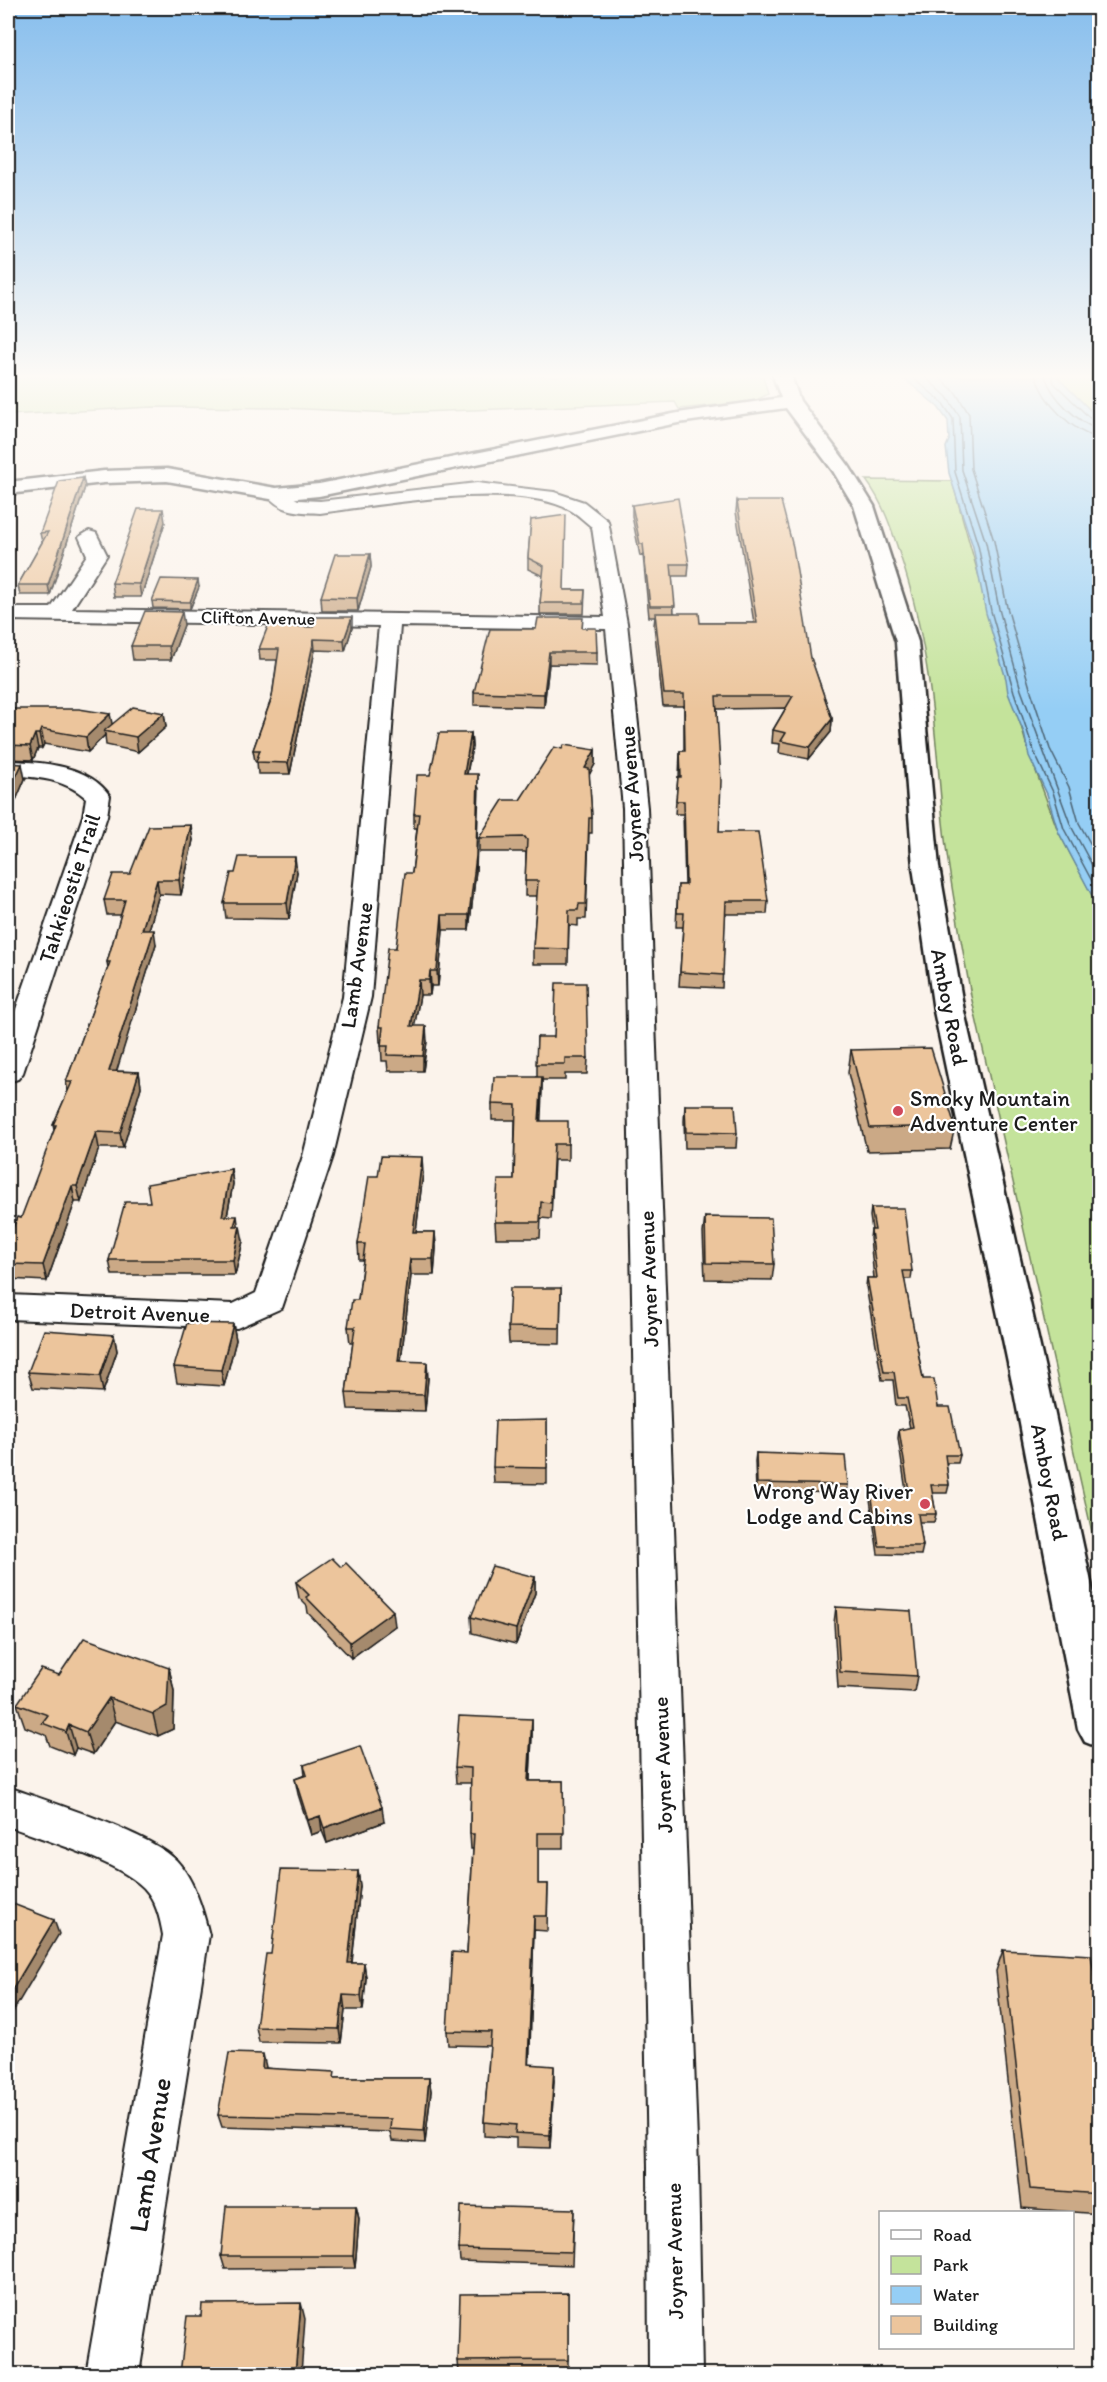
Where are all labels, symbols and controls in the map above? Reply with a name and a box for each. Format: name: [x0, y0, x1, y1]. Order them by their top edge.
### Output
street label: Clifton Avenue: [201, 606, 315, 630]
street label: Joyner Avenue: [613, 725, 650, 863]
street label: Tahkieostie Trail: [33, 810, 106, 966]
street label: Lamb Avenue: [334, 900, 379, 1030]
street label: Amboy Road: [925, 946, 974, 1068]
place label: Smoky Mountain Adventure Center: [910, 1085, 1078, 1137]
marker: Smoky Mountain Adventure Center: [891, 1104, 905, 1118]
street label: Joyner Avenue: [633, 1210, 664, 1348]
street label: Detroit Avenue: [69, 1297, 211, 1328]
street label: Amboy Road: [1025, 1421, 1074, 1543]
place label: Wrong Way River Lodge and Cabins: [746, 1478, 913, 1530]
marker: Wrong Way River Lodge and Cabins: [918, 1497, 932, 1511]
street label: Joyner Avenue: [647, 1696, 678, 1834]
street label: Lamb Avenue: [121, 2075, 178, 2235]
street label: Joyner Avenue: [660, 2182, 689, 2320]
legend: [879, 2211, 1074, 2349]
text: Road: [933, 2224, 972, 2246]
text: Park: [933, 2254, 968, 2276]
text: Water: [933, 2284, 979, 2306]
text: Building: [933, 2314, 999, 2336]

